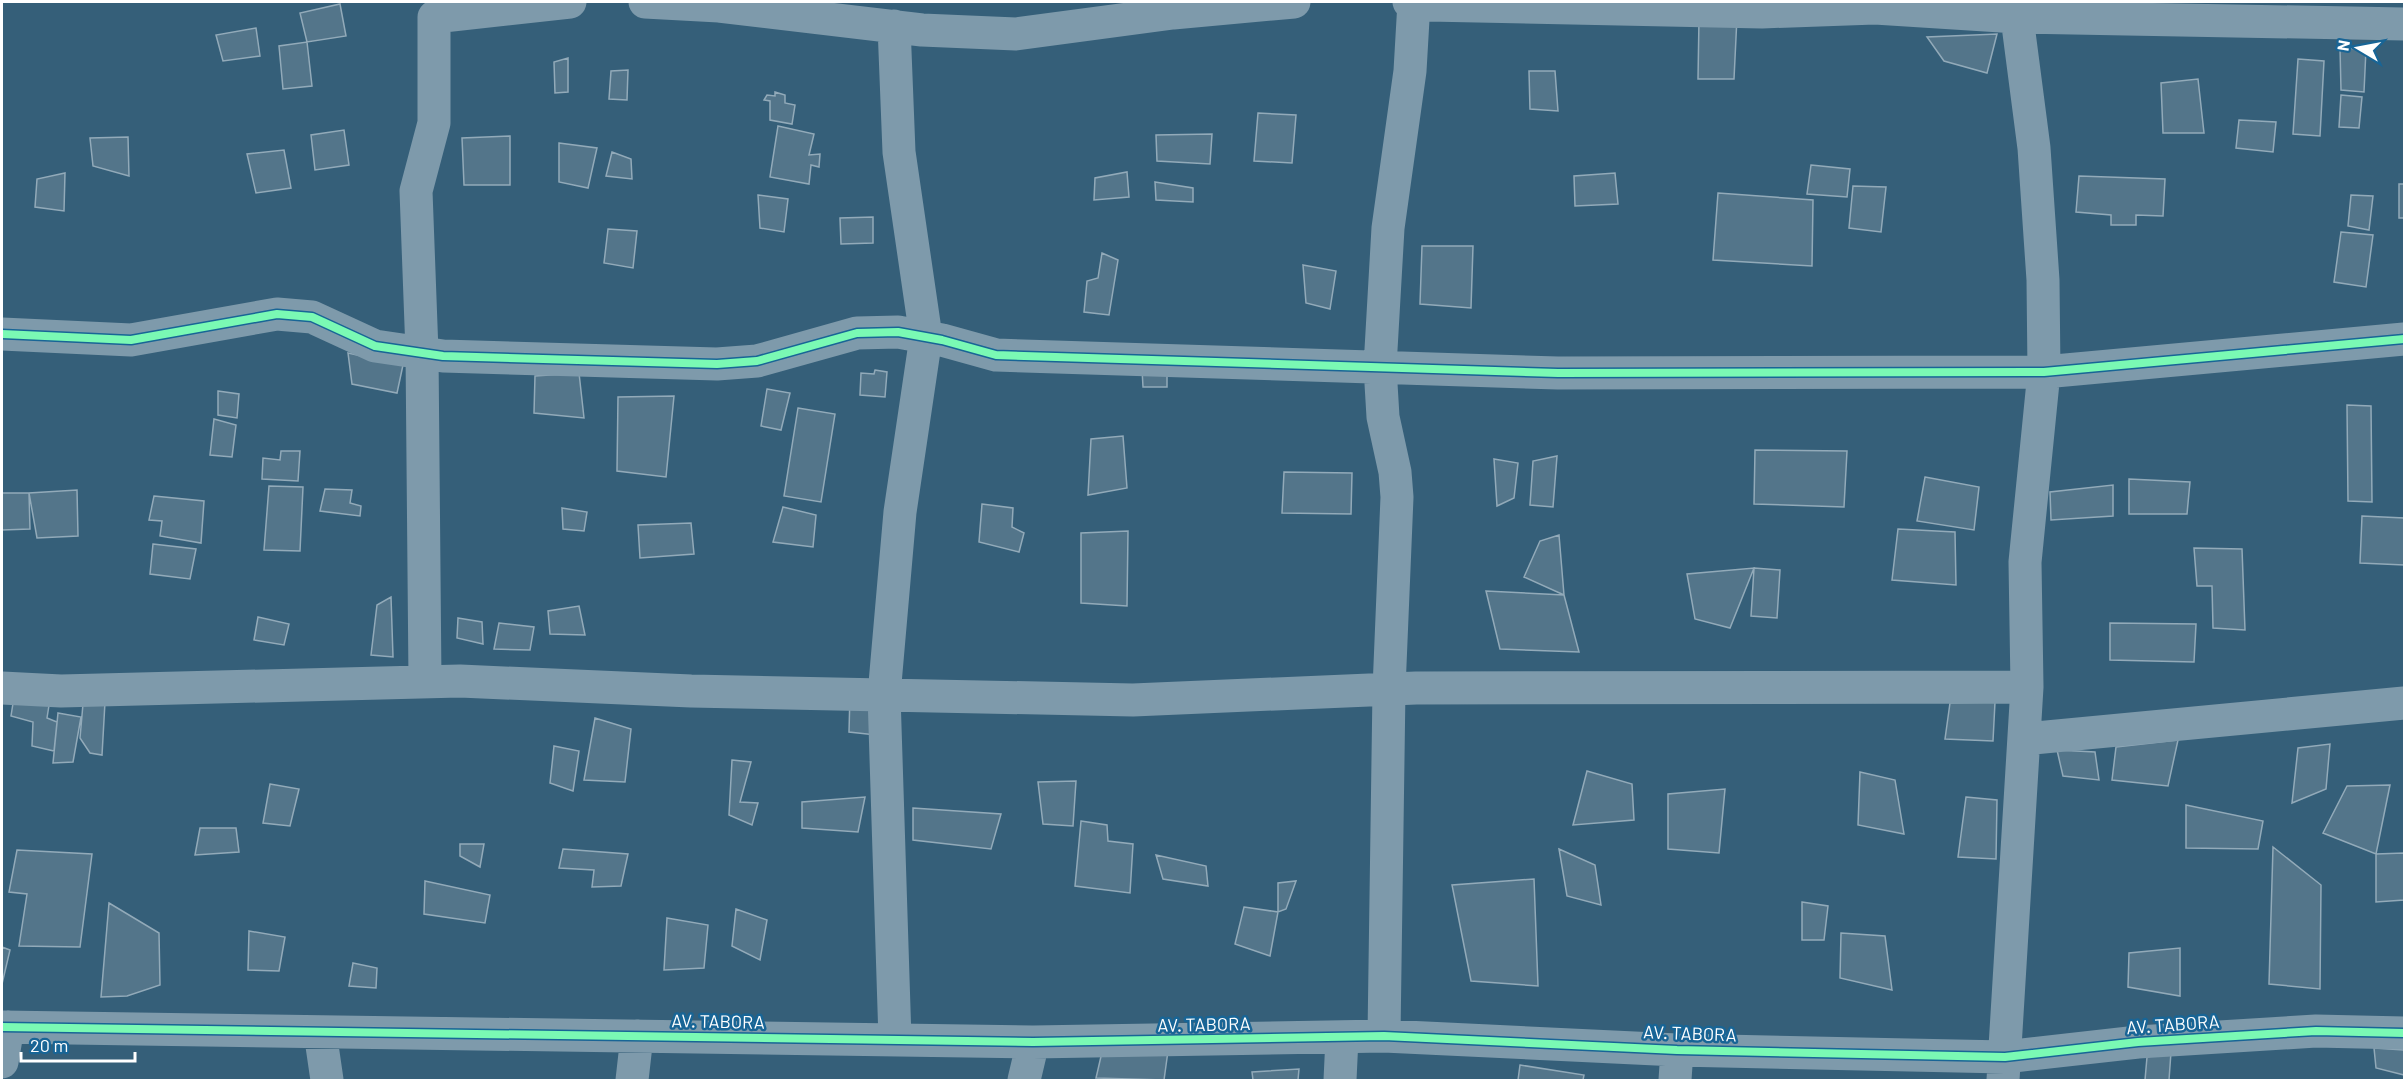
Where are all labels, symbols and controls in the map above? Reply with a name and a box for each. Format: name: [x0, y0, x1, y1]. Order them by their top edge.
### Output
north arrow: [2328, 18, 2388, 78]
text: N: [2332, 38, 2353, 52]
street label: AV. TABORA: [671, 1009, 765, 1033]
street label: AV. TABORA: [2126, 1010, 2220, 1038]
street label: AV. TABORA: [1157, 1012, 1251, 1036]
street label: AV. TABORA: [1643, 1020, 1737, 1046]
scale bar: [21, 1025, 135, 1063]
text: 20 m: [30, 1034, 68, 1056]

